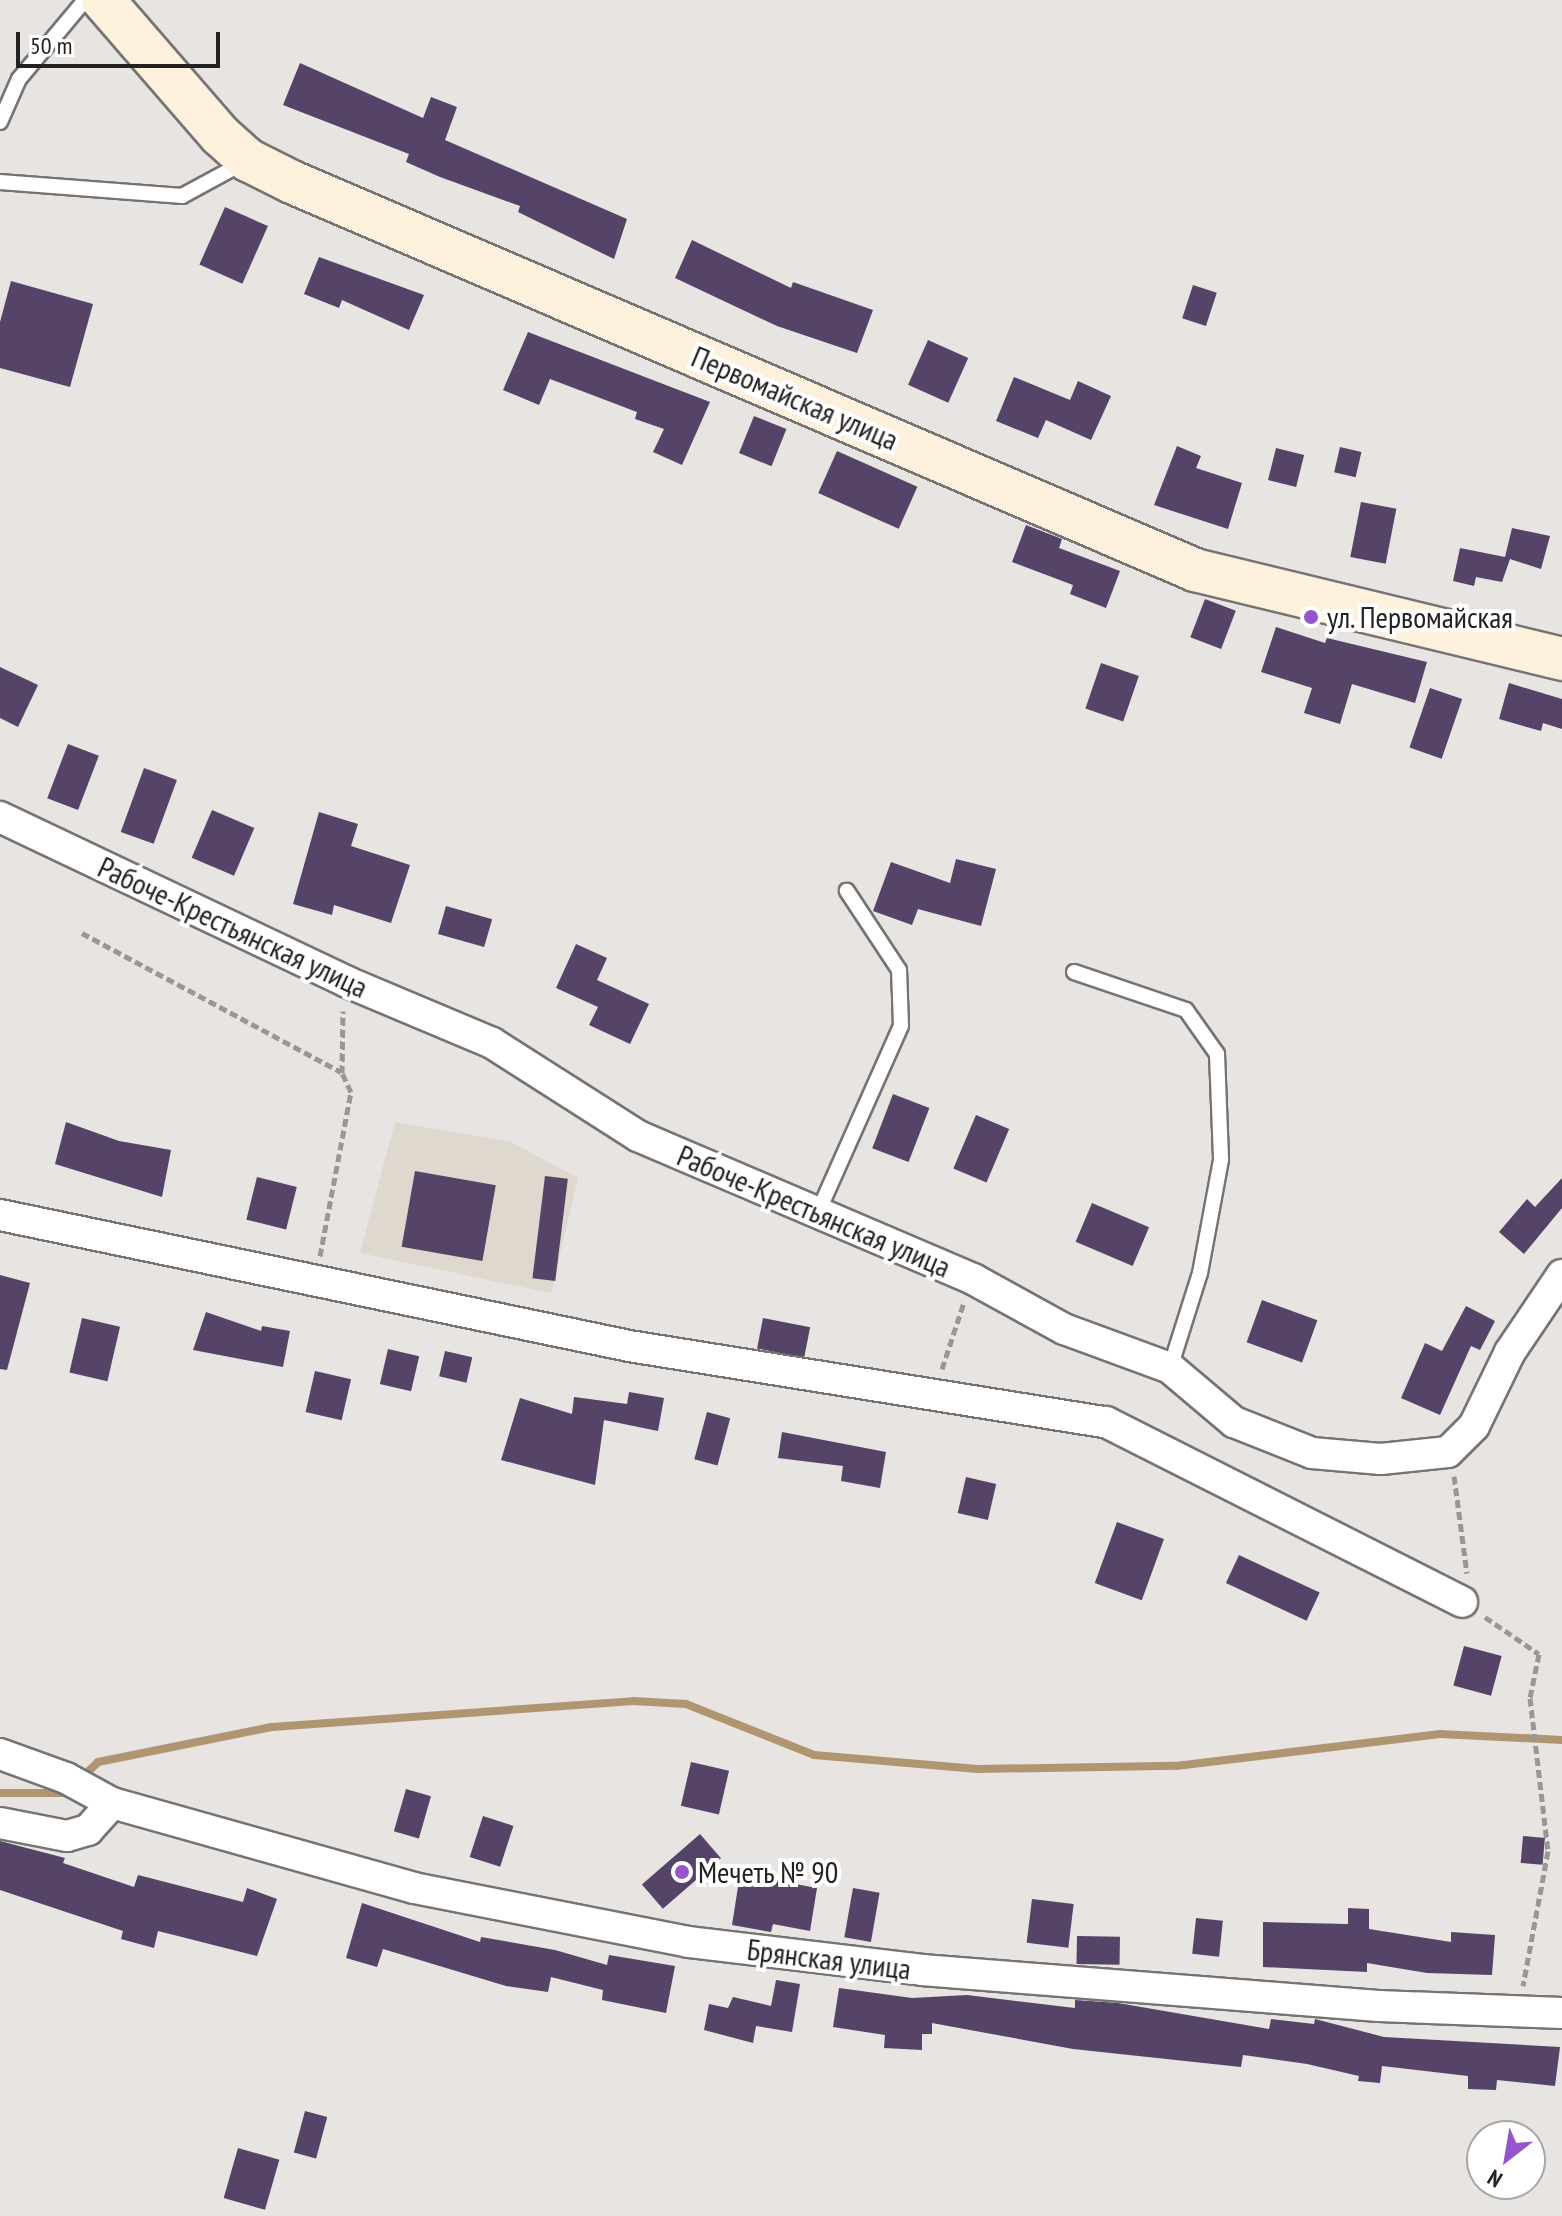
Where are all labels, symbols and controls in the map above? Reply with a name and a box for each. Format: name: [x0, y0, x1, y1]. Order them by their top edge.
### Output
scale bar: [20, 16, 224, 66]
text: 50 m: [30, 30, 72, 61]
street label: Первомайская улица: [686, 338, 904, 458]
place label: ул. Первомайская: [1327, 599, 1515, 635]
marker: ул. Первомайская: [1302, 608, 1320, 626]
street label: Рабоче-Крестьянская улица: [92, 849, 374, 1005]
street label: Рабоче-Крестьянская улица: [672, 1137, 956, 1285]
place label: Мечеть № 90: [698, 1854, 839, 1890]
marker: Мечеть № 90: [673, 1863, 691, 1881]
street label: Брянская улица: [745, 1931, 913, 1987]
north arrow: [1466, 2120, 1546, 2200]
text: N: [1482, 2164, 1507, 2194]

